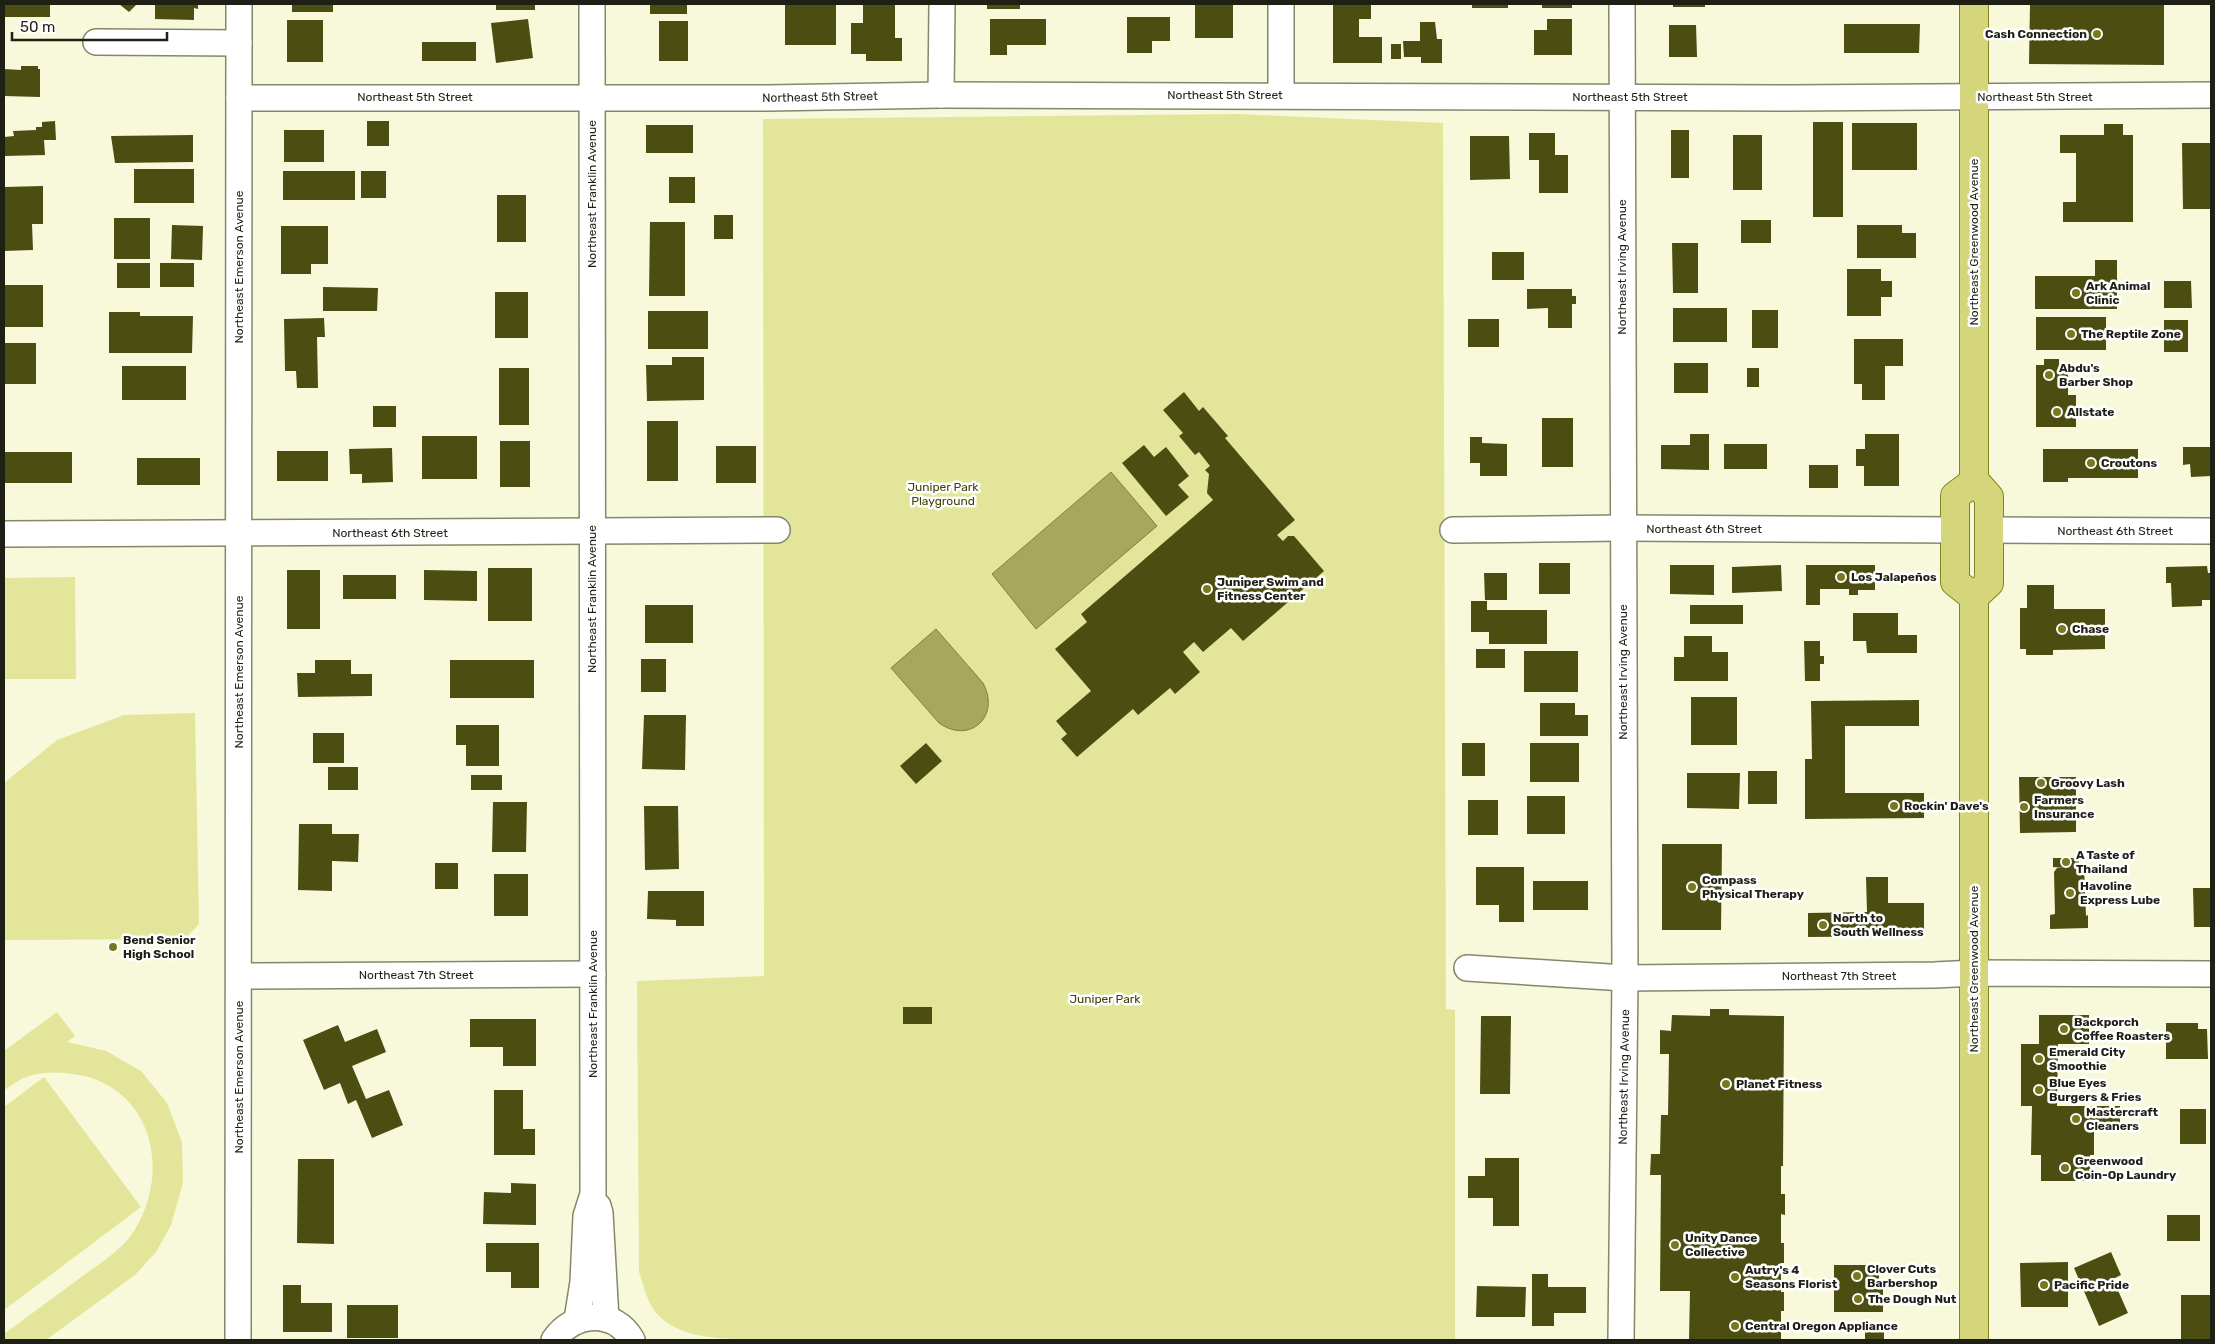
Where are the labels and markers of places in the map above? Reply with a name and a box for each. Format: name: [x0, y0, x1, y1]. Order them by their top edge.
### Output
place label: Cash Connection: [1985, 27, 2087, 41]
marker: Cash Connection: [2091, 28, 2103, 40]
place label: Ark Animal Clinic: [2086, 279, 2151, 307]
marker: Ark Animal Clinic: [2070, 287, 2082, 299]
place label: The Reptile Zone: [2081, 327, 2181, 341]
marker: The Reptile Zone: [2065, 328, 2077, 340]
place label: Abdu's Barber Shop: [2059, 361, 2134, 389]
marker: Abdu's Barber Shop: [2043, 369, 2055, 381]
place label: Allstate: [2067, 405, 2114, 419]
marker: Allstate: [2051, 406, 2063, 418]
place label: Croutons: [2101, 456, 2157, 470]
marker: Croutons: [2085, 457, 2097, 469]
place label: Los Jalapeños: [1851, 570, 1937, 584]
marker: Los Jalapeños: [1835, 571, 1847, 583]
place label: Juniper Swim and Fitness Center: [1217, 575, 1324, 603]
marker: Juniper Swim and Fitness Center: [1201, 583, 1213, 595]
place label: Chase: [2072, 622, 2109, 636]
marker: Chase: [2056, 623, 2068, 635]
place label: Groovy Lash: [2051, 776, 2125, 790]
marker: Groovy Lash: [2035, 777, 2047, 789]
place label: Farmers Insurance: [2034, 793, 2094, 821]
place label: Rockin' Dave's: [1904, 799, 1989, 813]
marker: Rockin' Dave's: [1888, 800, 1900, 812]
marker: Farmers Insurance: [2018, 801, 2030, 813]
place label: A Taste of Thailand: [2076, 848, 2135, 876]
marker: A Taste of Thailand: [2060, 856, 2072, 868]
place label: Compass Physical Therapy: [1702, 873, 1804, 901]
place label: Havoline Express Lube: [2080, 879, 2160, 907]
marker: Compass Physical Therapy: [1686, 881, 1698, 893]
marker: Havoline Express Lube: [2064, 887, 2076, 899]
place label: North to South Wellness: [1833, 911, 1924, 939]
marker: North to South Wellness: [1817, 919, 1829, 931]
place label: Bend Senior High School: [123, 933, 196, 961]
marker: Bend Senior High School: [107, 941, 119, 953]
place label: Backporch Coffee Roasters: [2074, 1015, 2171, 1043]
marker: Backporch Coffee Roasters: [2058, 1023, 2070, 1035]
place label: Emerald City Smoothie: [2049, 1045, 2125, 1073]
marker: Emerald City Smoothie: [2033, 1053, 2045, 1065]
place label: Blue Eyes Burgers & Fries: [2049, 1076, 2142, 1104]
place label: Planet Fitness: [1736, 1077, 1823, 1091]
marker: Planet Fitness: [1720, 1078, 1732, 1090]
marker: Blue Eyes Burgers & Fries: [2033, 1084, 2045, 1096]
place label: Mastercraft Cleaners: [2086, 1105, 2159, 1133]
marker: Mastercraft Cleaners: [2070, 1113, 2082, 1125]
place label: Greenwood Coin-Op Laundry: [2075, 1154, 2176, 1182]
marker: Greenwood Coin-Op Laundry: [2059, 1162, 2071, 1174]
place label: Unity Dance Collective: [1685, 1231, 1757, 1259]
marker: Unity Dance Collective: [1669, 1239, 1681, 1251]
place label: Clover Cuts Barbershop: [1867, 1262, 1938, 1290]
place label: Autry's 4 Seasons Florist: [1745, 1263, 1838, 1291]
marker: Clover Cuts Barbershop: [1851, 1270, 1863, 1282]
marker: Autry's 4 Seasons Florist: [1729, 1271, 1741, 1283]
place label: Pacific Pride: [2054, 1278, 2129, 1292]
marker: Pacific Pride: [2038, 1279, 2050, 1291]
place label: The Dough Nut: [1868, 1292, 1957, 1306]
marker: The Dough Nut: [1852, 1293, 1864, 1305]
place label: Central Oregon Appliance: [1745, 1319, 1898, 1333]
marker: Central Oregon Appliance: [1729, 1320, 1741, 1332]

